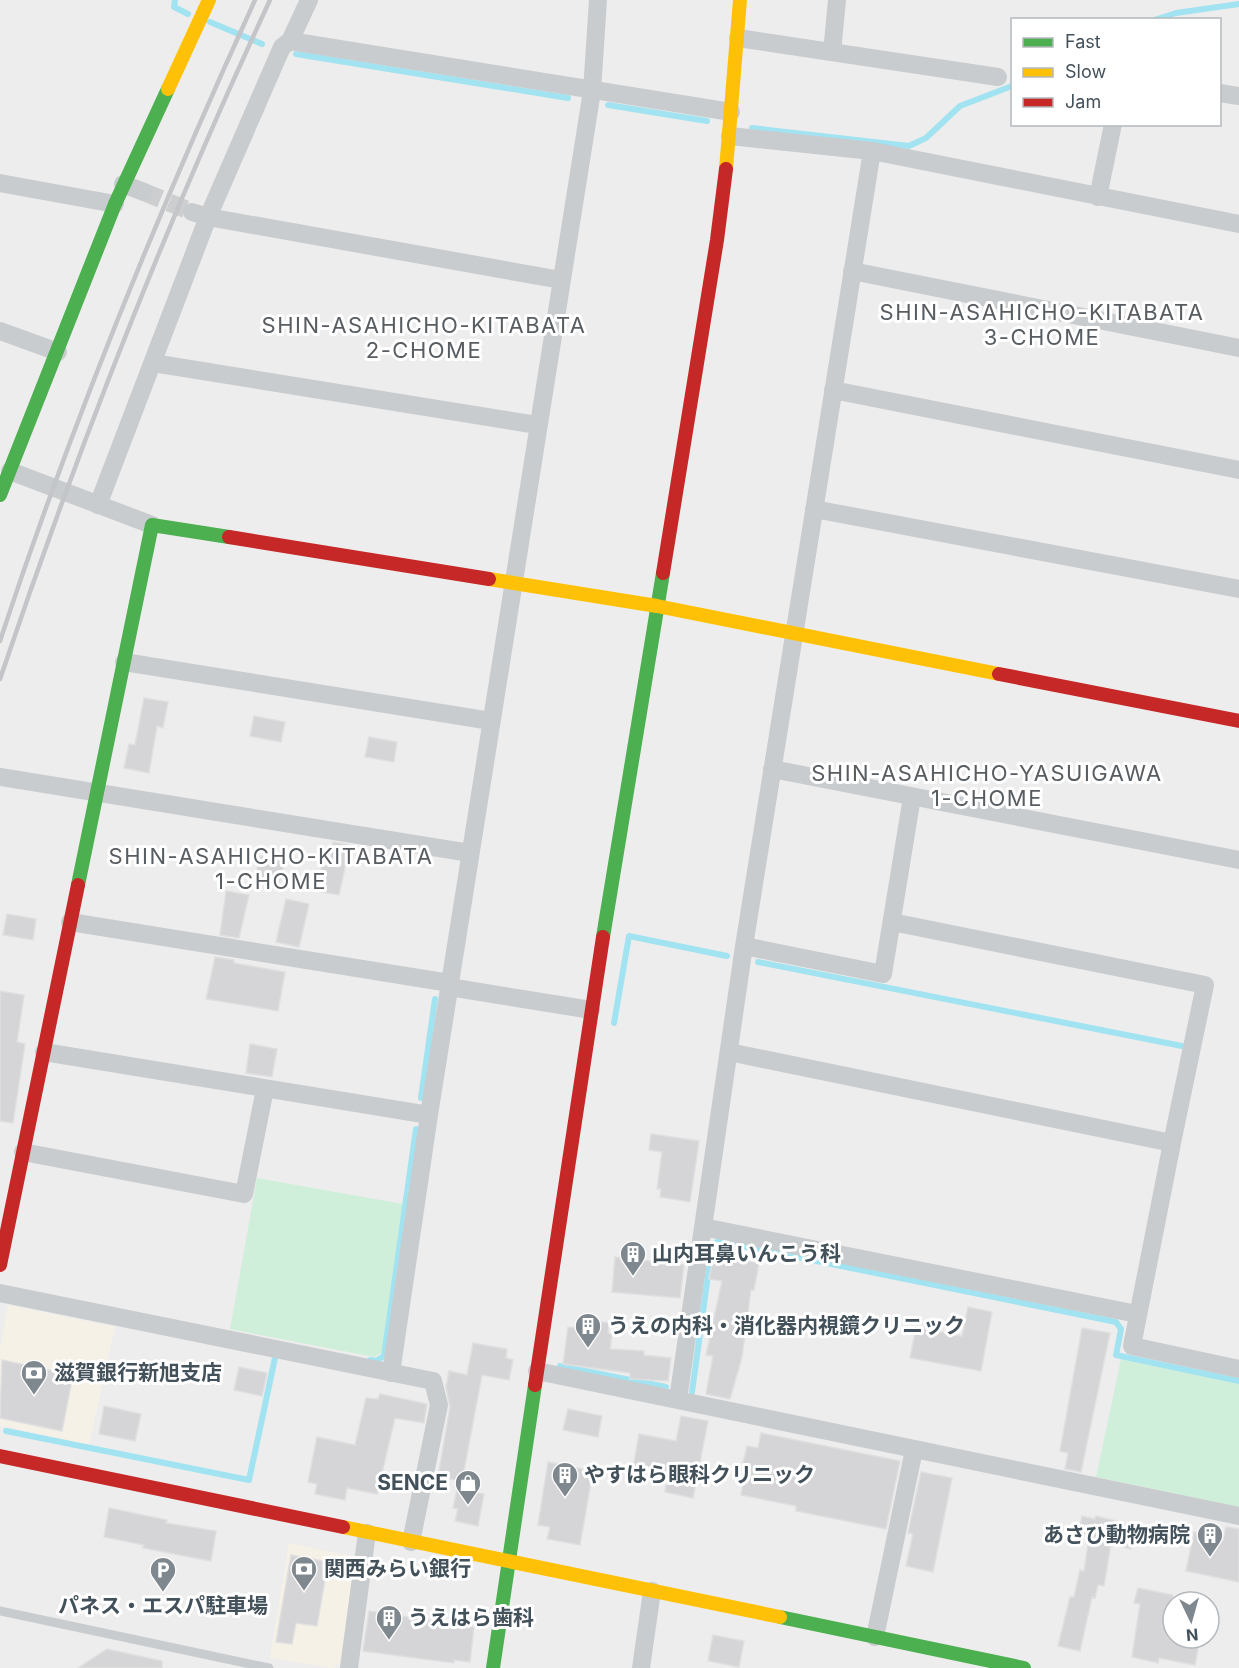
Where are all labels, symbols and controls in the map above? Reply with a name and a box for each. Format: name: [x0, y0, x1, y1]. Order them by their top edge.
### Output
legend: [1011, 18, 1221, 126]
text: Fast: [1065, 31, 1101, 52]
text: Slow: [1065, 61, 1106, 82]
text: Jam: [1065, 91, 1101, 112]
district label: SHIN-ASAHICHO-KITABATA 3-CHOME: [880, 299, 1204, 350]
district label: SHIN-ASAHICHO-KITABATA 2-CHOME: [262, 312, 586, 363]
district label: SHIN-ASAHICHO-YASUIGAWA 1-CHOME: [811, 760, 1163, 811]
district label: SHIN-ASAHICHO-KITABATA 1-CHOME: [109, 843, 433, 894]
building icon: 山内耳鼻いんこう科: [618, 1239, 648, 1277]
place label: 山内耳鼻いんこう科: [652, 1241, 841, 1266]
building icon: うえの内科・消化器内視鏡クリニック: [573, 1311, 603, 1349]
place label: うえの内科・消化器内視鏡クリニック: [608, 1313, 965, 1338]
bank icon: 滋賀銀行新旭支店: [19, 1358, 49, 1396]
place label: 滋賀銀行新旭支店: [54, 1360, 222, 1385]
building icon: やすはら眼科クリニック: [550, 1460, 580, 1498]
place label: やすはら眼科クリニック: [584, 1462, 815, 1487]
shop icon: SENCE: [453, 1468, 483, 1506]
place label: SENCE: [377, 1470, 448, 1495]
building icon: あさひ動物病院: [1195, 1520, 1225, 1558]
place label: あさひ動物病院: [1043, 1522, 1190, 1547]
bank icon: 関西みらい銀行: [289, 1554, 319, 1592]
parking icon: パネス・エスパ駐車場: [148, 1555, 178, 1593]
place label: 関西みらい銀行: [324, 1556, 471, 1581]
north arrow: [1161, 1590, 1221, 1650]
place label: パネス・エスパ駐車場: [58, 1593, 268, 1618]
building icon: うえはら歯科: [374, 1603, 404, 1641]
place label: うえはら歯科: [408, 1605, 534, 1630]
text: N: [1185, 1624, 1199, 1645]

